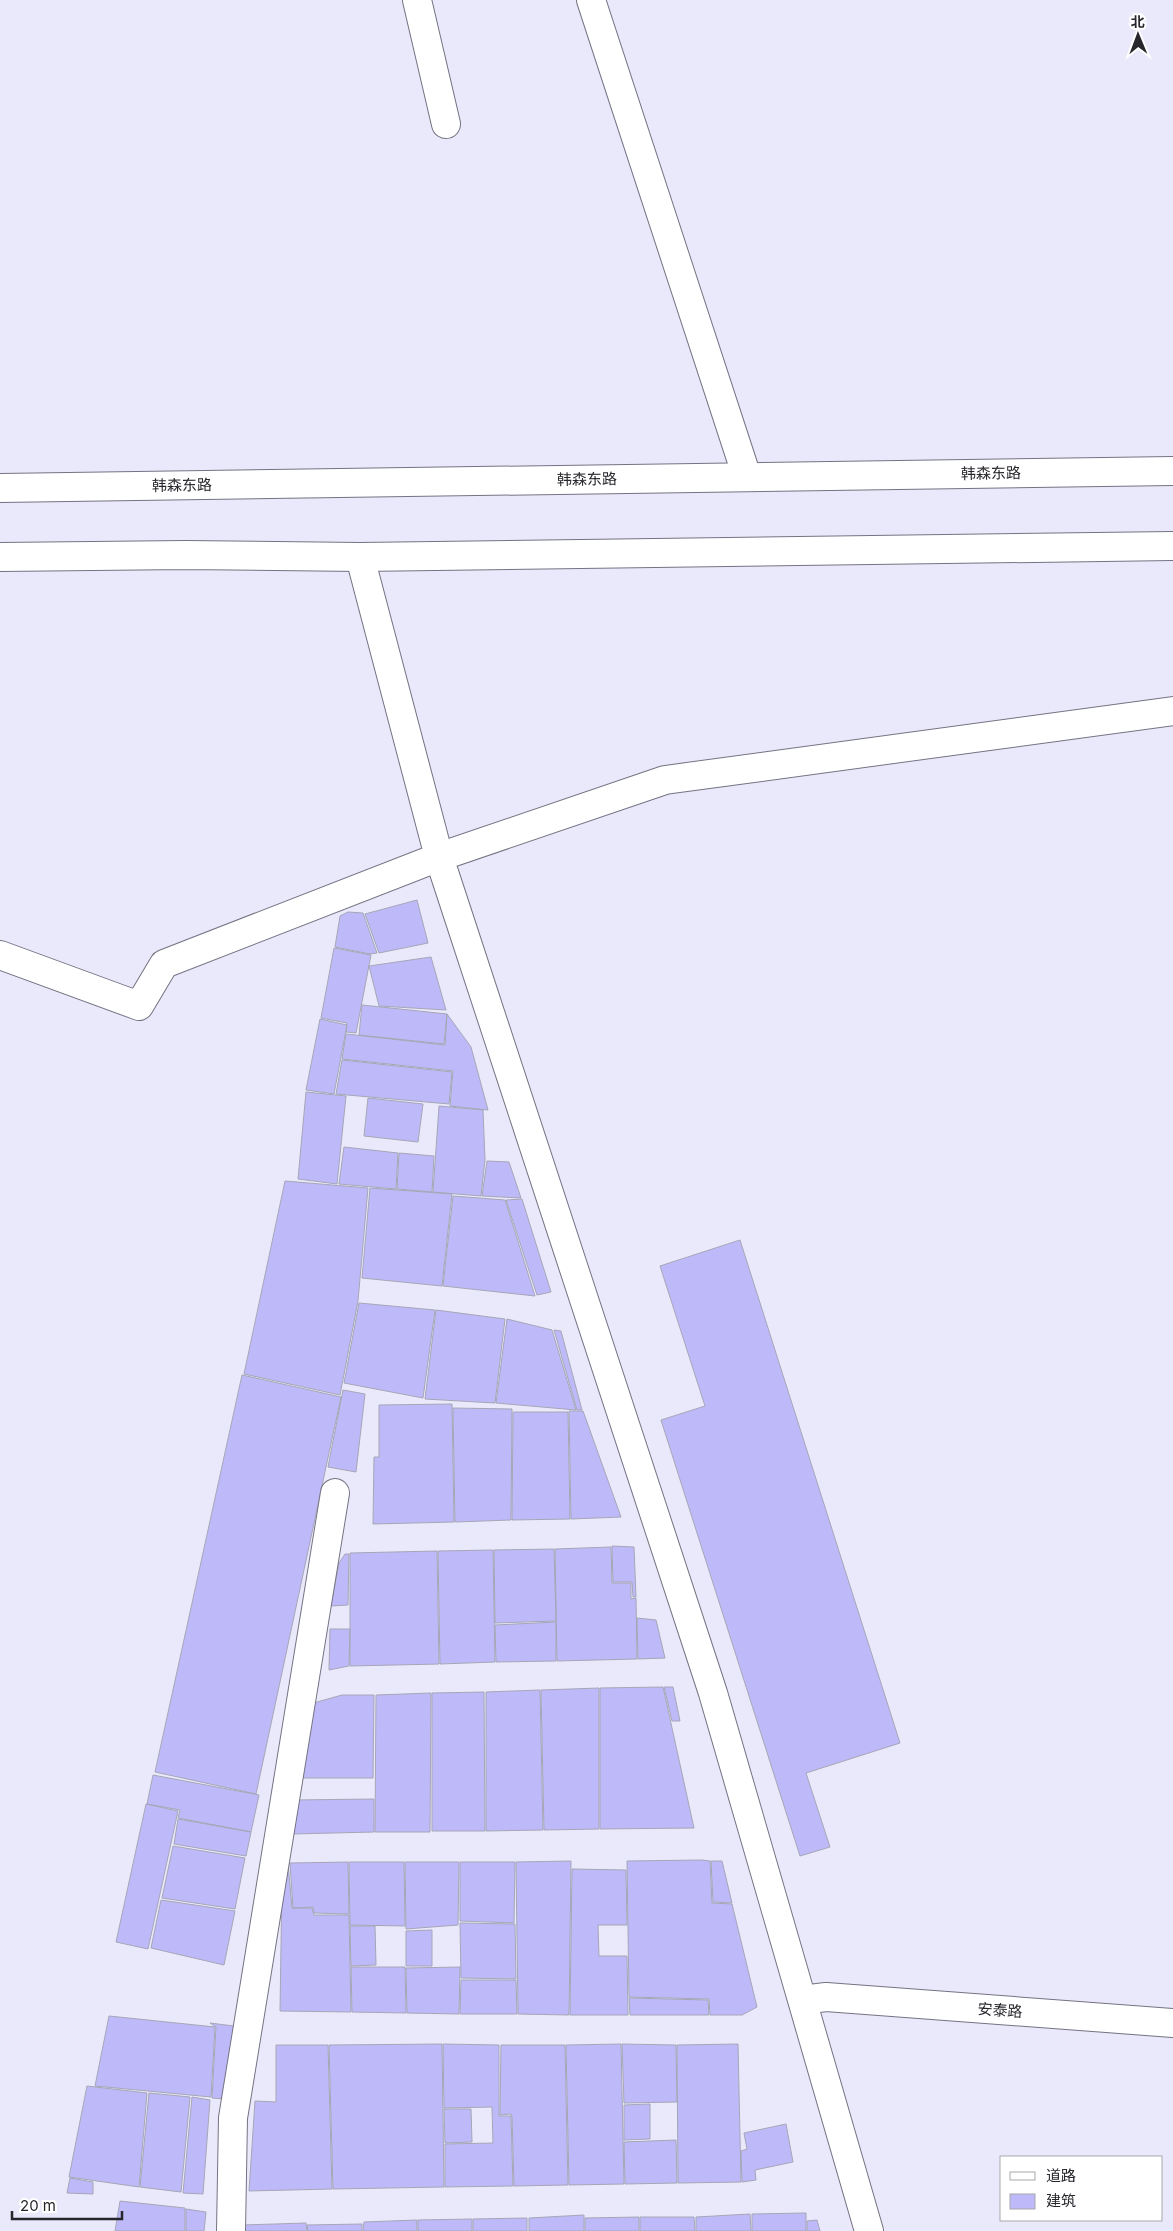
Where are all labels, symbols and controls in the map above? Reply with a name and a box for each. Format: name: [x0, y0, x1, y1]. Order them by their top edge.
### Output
north arrow: [1113, 10, 1163, 60]
text: 北: [1131, 13, 1145, 30]
street label: 韩森东路: [961, 463, 1021, 483]
street label: 韩森东路: [557, 469, 617, 489]
street label: 韩森东路: [152, 475, 212, 495]
street label: 安泰路: [977, 1999, 1023, 2021]
legend: [1000, 2156, 1163, 2221]
text: 道路: [1046, 2166, 1076, 2185]
scale bar: [12, 2188, 122, 2220]
text: 建筑: [1046, 2191, 1076, 2210]
text: 20 m: [20, 2196, 56, 2215]

